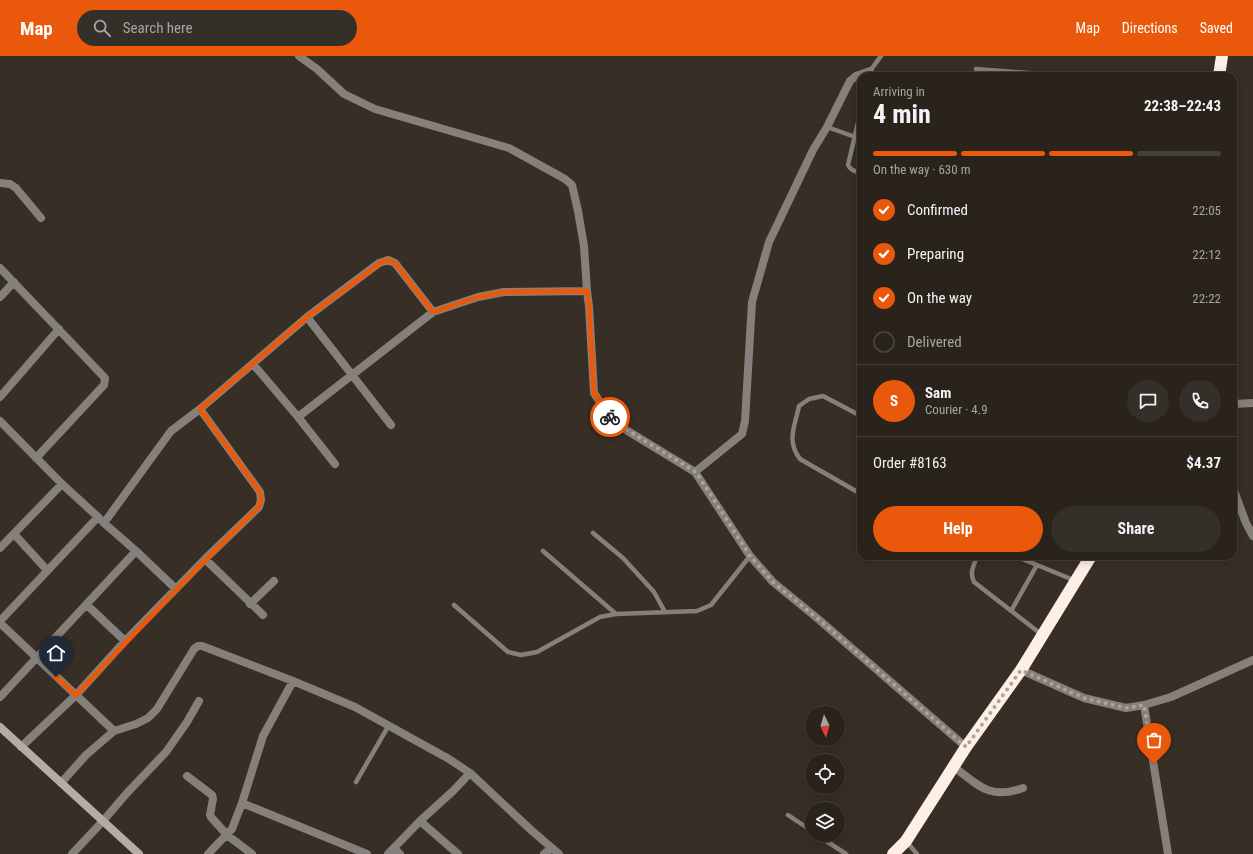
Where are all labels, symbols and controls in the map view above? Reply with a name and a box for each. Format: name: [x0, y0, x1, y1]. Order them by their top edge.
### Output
search box: [77, 10, 357, 46]
text: Map: [20, 17, 53, 40]
icon: search: [91, 17, 113, 39]
text: Search here: [123, 19, 193, 37]
text: Map: [1076, 20, 1100, 36]
text: Directions: [1122, 20, 1178, 36]
text: Saved: [1200, 20, 1233, 36]
text: Arriving in: [873, 84, 925, 99]
text: 22:38–22:43: [1144, 97, 1221, 115]
text: 4 min: [873, 99, 931, 129]
text: On the way · 630 m: [873, 162, 970, 177]
icon: check: [873, 199, 895, 221]
text: Confirmed: [907, 201, 968, 219]
text: 22:05: [1192, 203, 1221, 218]
icon: check: [873, 243, 895, 265]
text: Preparing: [907, 245, 964, 263]
text: 22:12: [1192, 247, 1221, 262]
icon: check: [873, 287, 895, 309]
text: On the way: [907, 289, 972, 307]
text: 22:22: [1192, 291, 1221, 306]
text: Delivered: [907, 333, 962, 351]
button: chat: [1127, 380, 1169, 422]
button: phone: [1179, 380, 1221, 422]
text: Sam: [925, 384, 951, 402]
text: S: [890, 392, 898, 410]
courier: [590, 397, 630, 437]
text: Courier · 4.9: [925, 402, 988, 417]
icon: bike: [599, 406, 621, 428]
text: Order #8163: [873, 454, 947, 472]
text: $4.37: [1186, 454, 1221, 472]
button: Help: [873, 506, 1043, 552]
button: Share: [1051, 506, 1221, 552]
pin: [39, 636, 73, 677]
icon: home: [45, 642, 67, 664]
north arrow: [805, 706, 845, 746]
map controls: [805, 706, 845, 842]
pin: [1137, 723, 1171, 764]
icon: bag: [1143, 729, 1165, 751]
button: locate: [805, 754, 845, 794]
button: layers: [805, 802, 845, 842]

